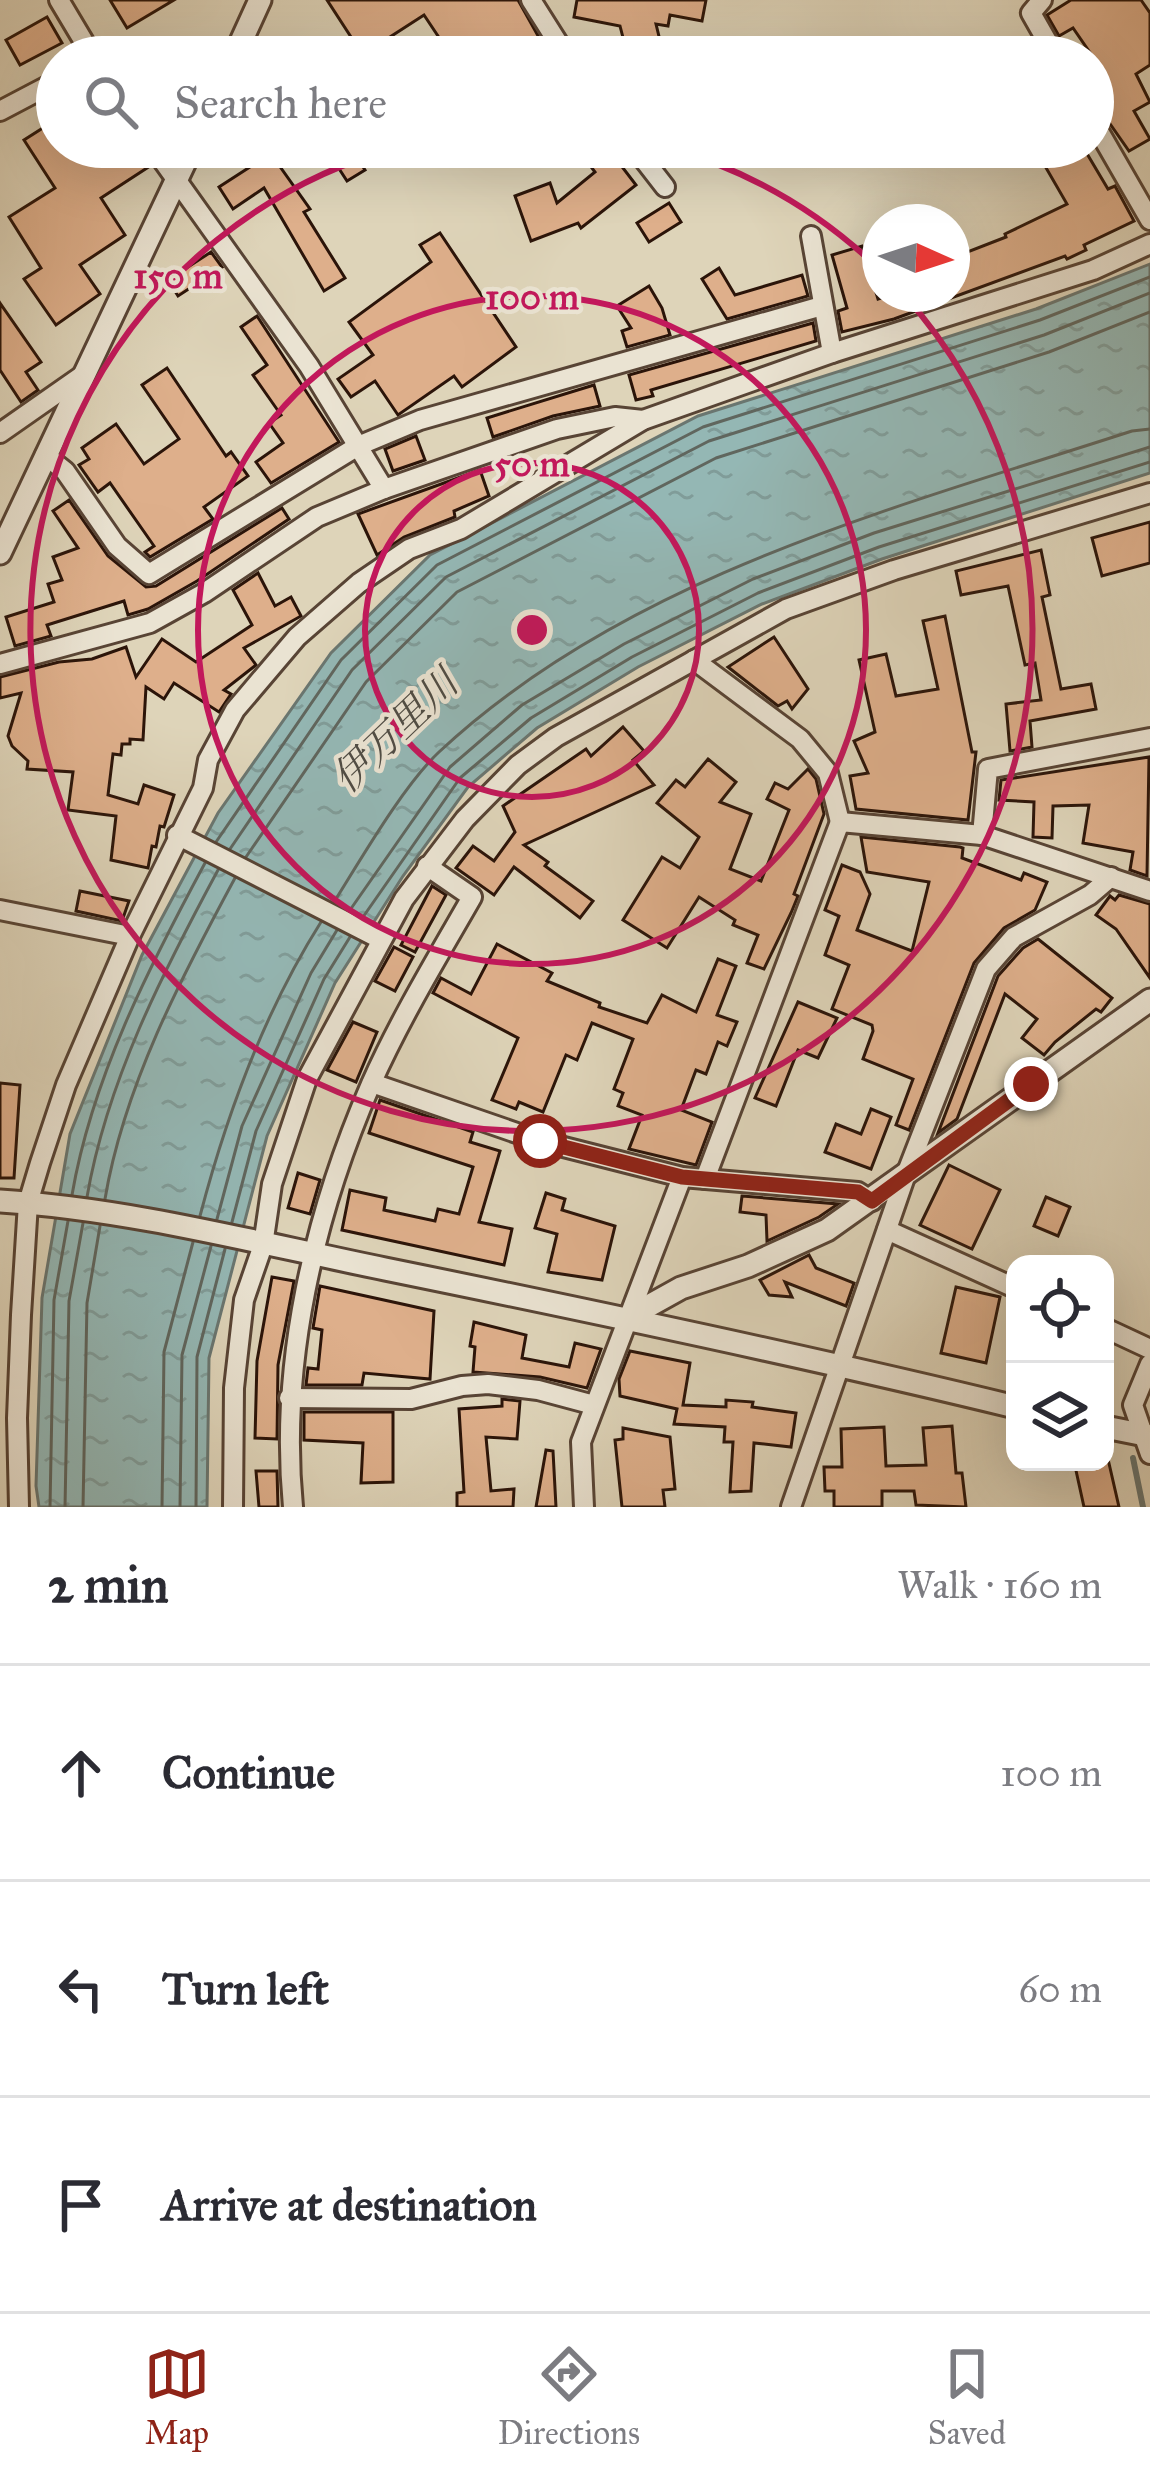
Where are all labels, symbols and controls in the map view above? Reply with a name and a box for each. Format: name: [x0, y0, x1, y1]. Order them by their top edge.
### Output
search box: [36, 36, 1114, 168]
icon: search: [78, 69, 144, 135]
text: Search here: [174, 75, 387, 130]
north arrow: [862, 204, 970, 312]
text: 150 m: [133, 254, 224, 298]
text: 100 m: [485, 275, 580, 319]
text: 50 m: [494, 442, 571, 486]
centre of rings: [511, 609, 553, 651]
water label: 伊万里川: [322, 657, 471, 802]
route end: [1004, 1057, 1058, 1111]
route start: [513, 1114, 567, 1168]
map controls: [1006, 1255, 1114, 1471]
button: locate: [1006, 1255, 1114, 1363]
button: layers: [1006, 1363, 1114, 1471]
text: 2 min: [48, 1554, 169, 1616]
text: Walk · 160 m: [897, 1561, 1102, 1609]
icon: ahead: [48, 1740, 114, 1806]
text: Continue: [162, 1745, 335, 1800]
text: 100 m: [1000, 1749, 1102, 1797]
icon: left: [48, 1956, 114, 2022]
text: Turn left: [162, 1961, 329, 2016]
text: 60 m: [1018, 1965, 1102, 2013]
icon: arrive: [48, 2172, 114, 2238]
text: Arrive at destination: [162, 2177, 537, 2232]
tab: Map: [144, 2341, 210, 2453]
tab: Directions: [498, 2341, 640, 2453]
tab: Saved: [928, 2341, 1006, 2453]

